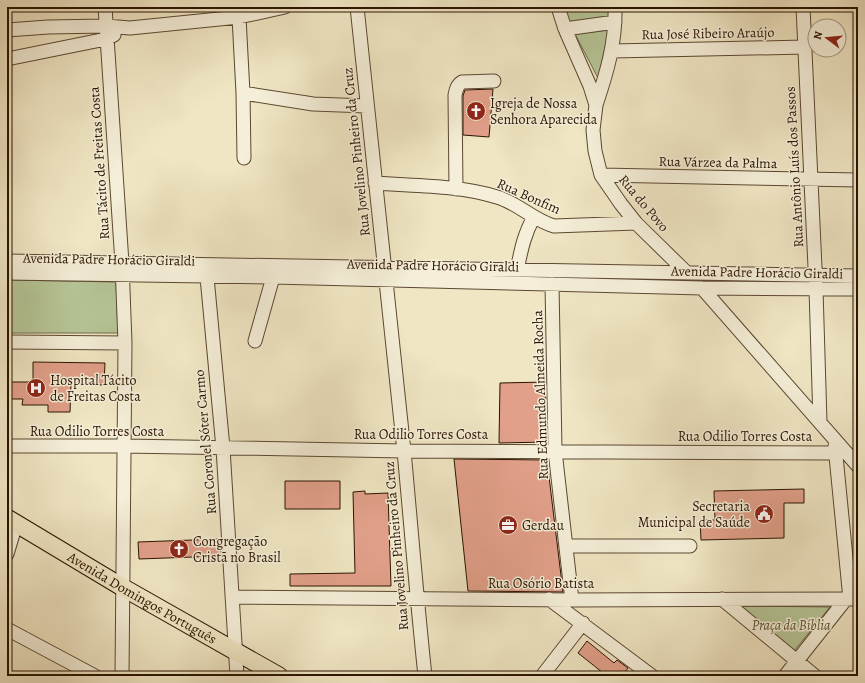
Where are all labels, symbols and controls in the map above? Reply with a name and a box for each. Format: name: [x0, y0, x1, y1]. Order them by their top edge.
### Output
north arrow: [807, 18, 847, 58]
street label: Rua José Ribeiro Araújo: [641, 23, 775, 44]
text: N: [810, 29, 826, 41]
street label: Rua Jovelino Pinheiro da Cruz: [338, 67, 375, 237]
street label: Rua Tácito de Freitas Costa: [85, 85, 114, 240]
street label: Rua Antônio Luís dos Passos: [781, 86, 808, 248]
place label: Igreja de Nossa Senhora Aparecida: [490, 94, 598, 129]
church icon: Igreja de Nossa Senhora Aparecida: [465, 100, 487, 122]
street label: Rua Várzea da Palma: [658, 152, 778, 173]
street label: Rua do Povo: [614, 171, 673, 236]
street label: Rua Bonfim: [494, 174, 564, 219]
street label: Avenida Padre Horácio Giraldi: [22, 248, 195, 271]
street label: Avenida Padre Horácio Giraldi: [346, 254, 519, 277]
street label: Avenida Padre Horácio Giraldi: [670, 261, 843, 284]
street label: Rua Edmundo Almeida Rocha: [528, 309, 553, 480]
street label: Rua Coronel Sóter Carmo: [190, 369, 221, 515]
place label: Hospital Tácito de Freitas Costa: [50, 371, 141, 406]
hospital icon: Hospital Tácito de Freitas Costa: [25, 377, 47, 399]
street label: Rua Odilio Torres Costa: [30, 422, 165, 441]
street label: Rua Odilio Torres Costa: [354, 425, 489, 444]
street label: Rua Odilio Torres Costa: [678, 427, 813, 446]
street label: Rua Jovelino Pinheiro da Cruz: [380, 461, 413, 631]
place label: Secretaria Municipal de Saúde: [638, 497, 750, 532]
public building icon: Secretaria Municipal de Saúde: [753, 503, 775, 525]
office icon: Gerdau: [497, 514, 519, 536]
place label: Gerdau: [522, 516, 565, 535]
place label: Congregação Cristã no Brasil: [193, 532, 281, 567]
church icon: Congregação Cristã no Brasil: [168, 538, 190, 560]
street label: Avenida Domingos Português: [63, 547, 220, 649]
street label: Rua Osório Batista: [488, 574, 595, 593]
park label: Praça da Bíblia: [752, 616, 831, 635]

